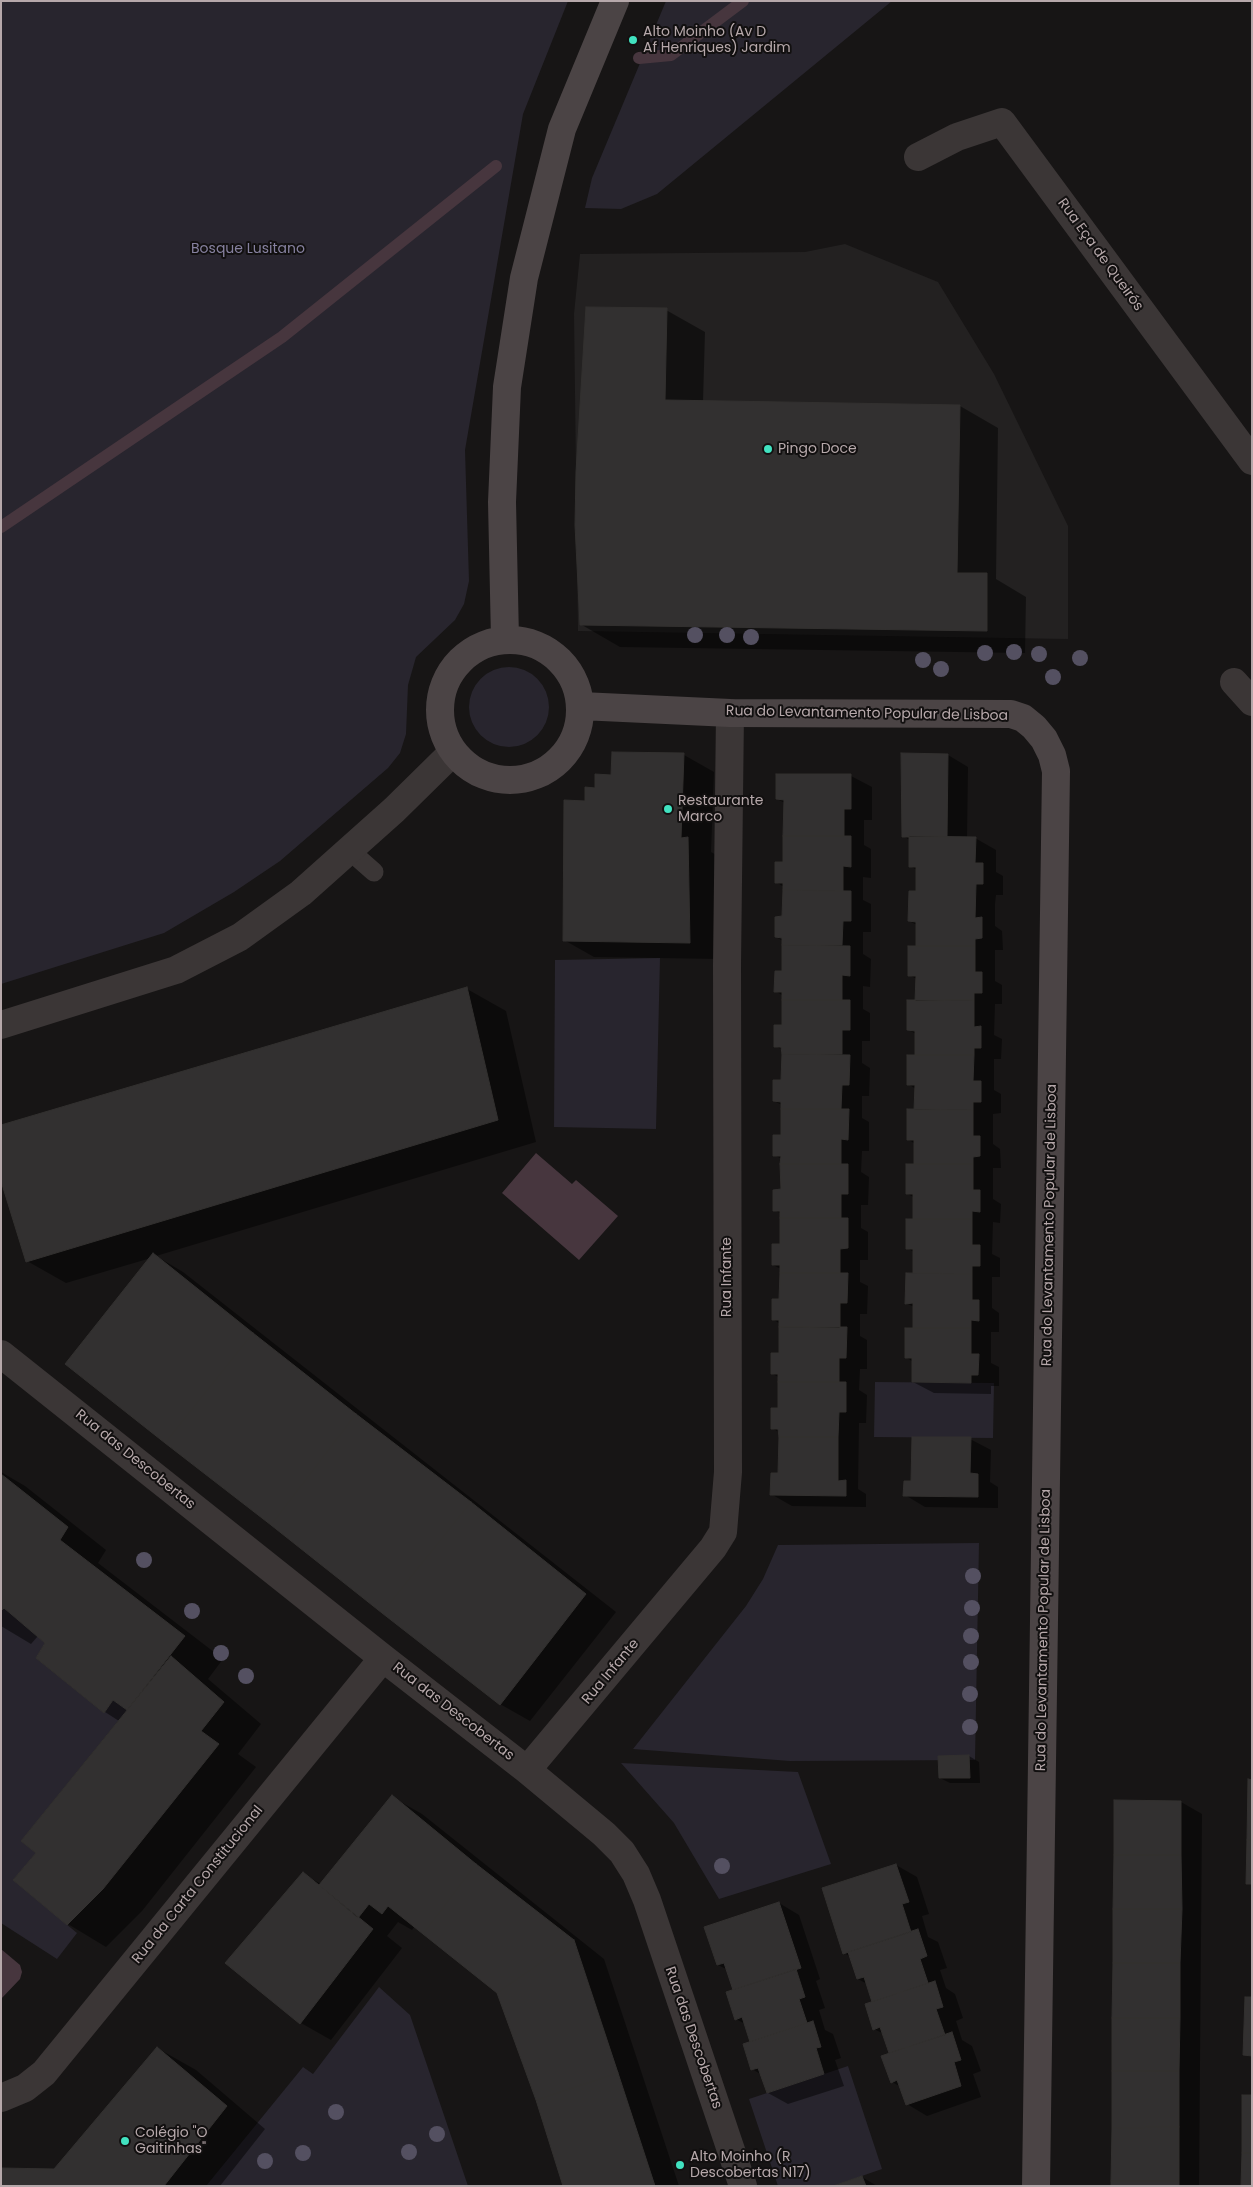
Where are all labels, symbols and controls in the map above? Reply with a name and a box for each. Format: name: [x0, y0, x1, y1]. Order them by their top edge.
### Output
place label: Alto Moinho (Av D Af Henriques) Jardim: [643, 24, 791, 56]
marker: Alto Moinho (Av D Af Henriques) Jardim: [627, 34, 639, 46]
street label: Rua Eça de Queirós: [1054, 195, 1146, 315]
park label: Bosque Lusitano: [191, 241, 305, 257]
place label: Pingo Doce: [778, 441, 857, 457]
marker: Pingo Doce: [762, 443, 774, 455]
street label: Rua do Levantamento Popular de Lisboa: [726, 703, 1008, 725]
place label: Restaurante Marco: [678, 793, 763, 826]
marker: Restaurante Marco: [662, 803, 674, 815]
street label: Rua do Levantamento Popular de Lisboa: [1039, 1084, 1061, 1366]
street label: Rua Infante: [719, 1237, 735, 1317]
street label: Rua das Descobertas: [72, 1407, 198, 1513]
street label: Rua do Levantamento Popular de Lisboa: [1033, 1489, 1055, 1771]
street label: Rua Infante: [579, 1636, 643, 1708]
street label: Rua das Descobertas: [389, 1659, 517, 1765]
street label: Rua da Carta Constitucional: [129, 1803, 267, 1967]
street label: Rua das Descobertas: [661, 1965, 725, 2111]
place label: Colégio "O Gaitinhas": [135, 2125, 208, 2158]
marker: Colégio "O Gaitinhas": [119, 2135, 131, 2147]
place label: Alto Moinho (R Descobertas N17): [690, 2149, 811, 2182]
marker: Alto Moinho (R Descobertas N17): [674, 2159, 686, 2171]

